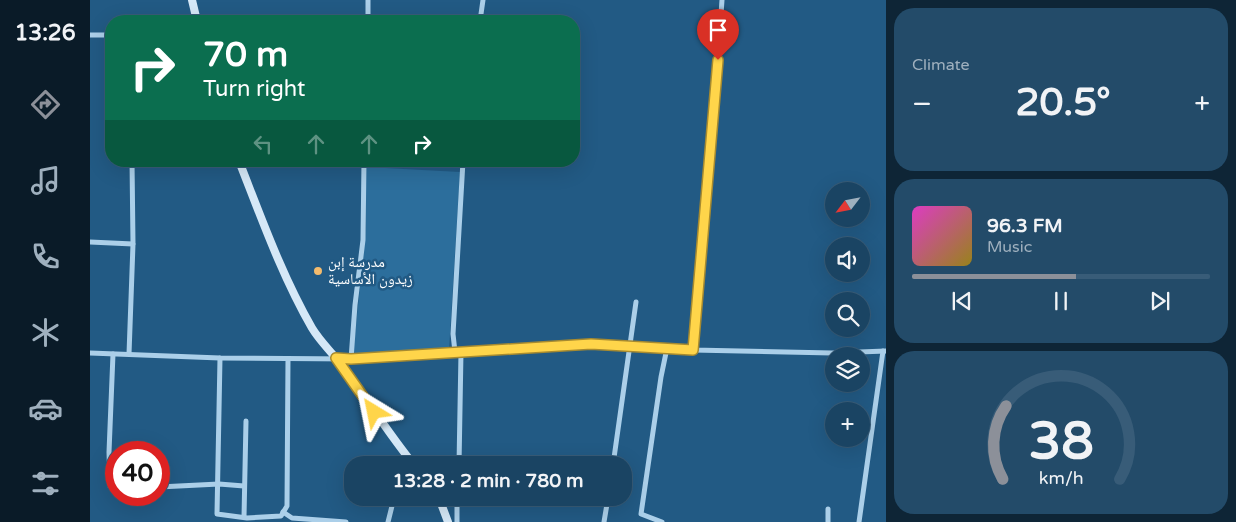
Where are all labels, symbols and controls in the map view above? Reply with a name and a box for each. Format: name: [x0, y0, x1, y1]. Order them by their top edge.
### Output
pin: [697, 9, 739, 60]
icon: arrive: [704, 16, 732, 44]
text: 13:26: [15, 20, 75, 46]
text: 70 m: [203, 34, 288, 76]
icon: right: [120, 35, 185, 100]
text: Climate: [912, 55, 970, 75]
text: Turn right: [203, 76, 305, 102]
text: 20.5°: [1016, 80, 1111, 126]
icon: directions: [28, 87, 63, 122]
text: −: [912, 87, 932, 121]
text: +: [1194, 87, 1210, 121]
icon: left: [249, 130, 277, 158]
icon: ahead: [302, 130, 330, 158]
icon: ahead: [355, 130, 383, 158]
icon: right: [408, 130, 436, 158]
icon: music: [28, 163, 63, 198]
north arrow: [825, 182, 870, 228]
map controls: [825, 182, 870, 447]
text: 96.3 FM: [987, 215, 1063, 237]
button: sound: [825, 237, 870, 282]
text: Music: [987, 237, 1032, 257]
icon: phone: [28, 239, 63, 274]
place label: مدرسة إبن زيدون الأساسية: [328, 253, 413, 289]
marker: مدرسة إبن زيدون الأساسية: [312, 265, 324, 277]
icon: previous: [948, 287, 976, 315]
icon: pause: [1047, 287, 1075, 315]
icon: next: [1146, 287, 1174, 315]
button: search: [825, 292, 870, 337]
icon: climate: [28, 315, 63, 350]
button: layers: [825, 347, 870, 392]
position arrow: [347, 385, 399, 437]
icon: car: [28, 391, 63, 426]
button: +: [825, 402, 870, 447]
text: 38: [1028, 410, 1094, 473]
speed limit sign: 40: [105, 441, 170, 506]
icon: filters: [28, 466, 63, 501]
text: km/h: [1039, 468, 1083, 489]
text: 13:28 · 2 min · 780 m: [392, 470, 584, 492]

